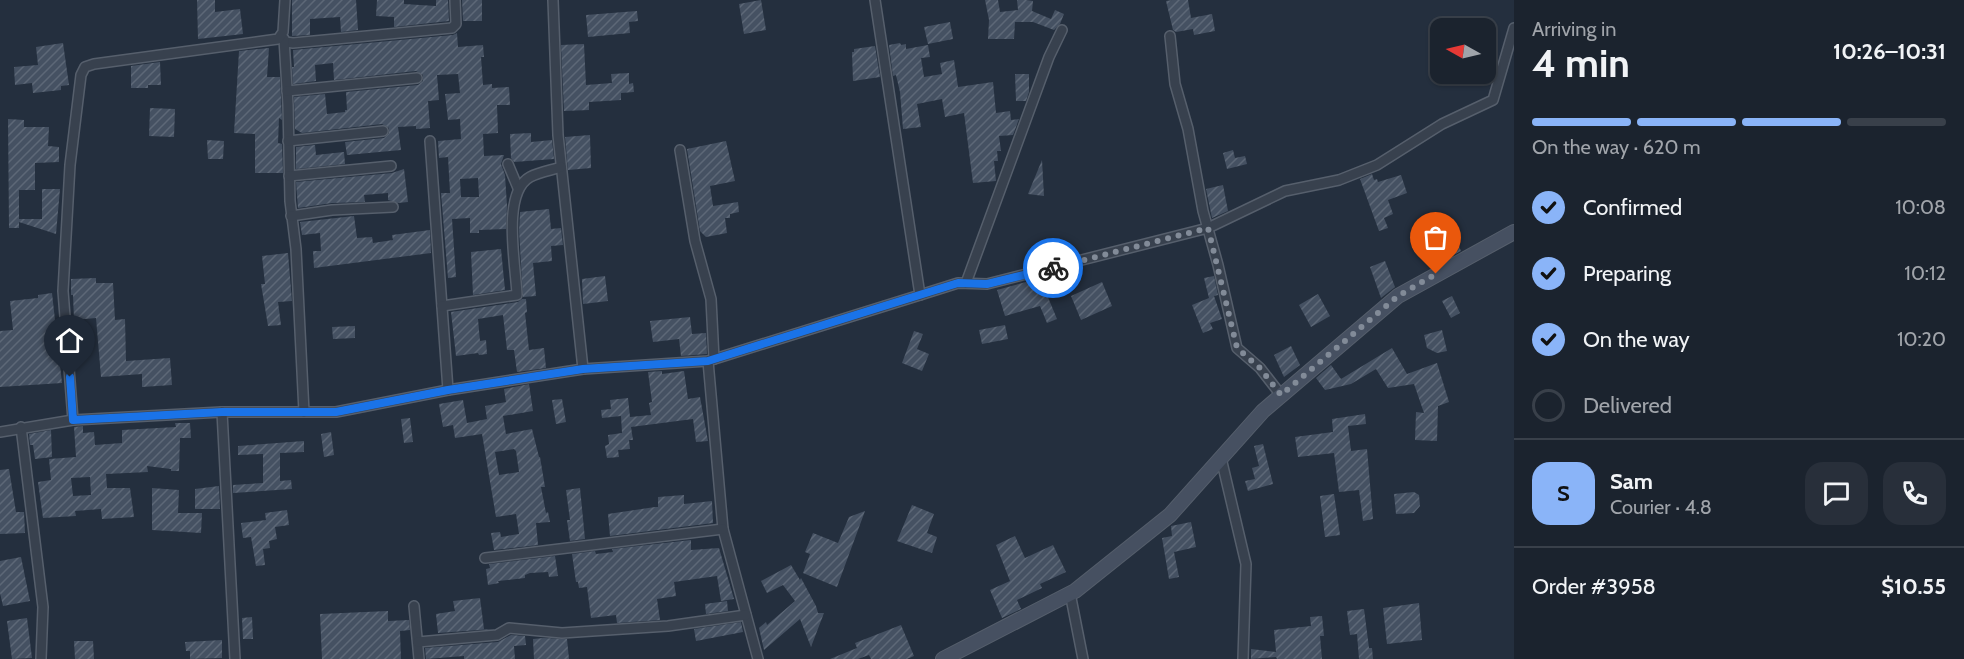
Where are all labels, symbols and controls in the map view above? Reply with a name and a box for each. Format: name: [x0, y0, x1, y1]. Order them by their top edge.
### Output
text: Arriving in: [1532, 17, 1616, 41]
north arrow: [1430, 18, 1496, 84]
map controls: [1430, 18, 1496, 84]
text: 10:26–10:31: [1833, 38, 1946, 65]
text: 4 min: [1532, 39, 1630, 87]
text: On the way · 620 m: [1532, 135, 1701, 159]
icon: check: [1532, 191, 1565, 224]
text: Confirmed: [1583, 194, 1682, 221]
text: 10:08: [1895, 195, 1946, 219]
pin: [1410, 212, 1461, 274]
icon: bag: [1419, 221, 1452, 254]
courier: [1023, 238, 1083, 298]
icon: bike: [1037, 252, 1070, 285]
icon: check: [1532, 257, 1565, 290]
text: Preparing: [1583, 260, 1671, 287]
text: 10:12: [1904, 261, 1946, 285]
pin: [44, 315, 95, 377]
icon: check: [1532, 323, 1565, 356]
icon: home: [53, 324, 86, 357]
text: On the way: [1583, 326, 1690, 353]
text: 10:20: [1897, 327, 1946, 351]
text: Delivered: [1583, 392, 1672, 419]
button: chat: [1805, 462, 1868, 525]
button: phone: [1883, 462, 1946, 525]
text: Sam: [1610, 468, 1653, 495]
text: S: [1557, 480, 1570, 507]
text: Courier · 4.8: [1610, 495, 1712, 519]
text: Order #3958: [1532, 573, 1656, 600]
text: $10.55: [1881, 573, 1946, 600]

